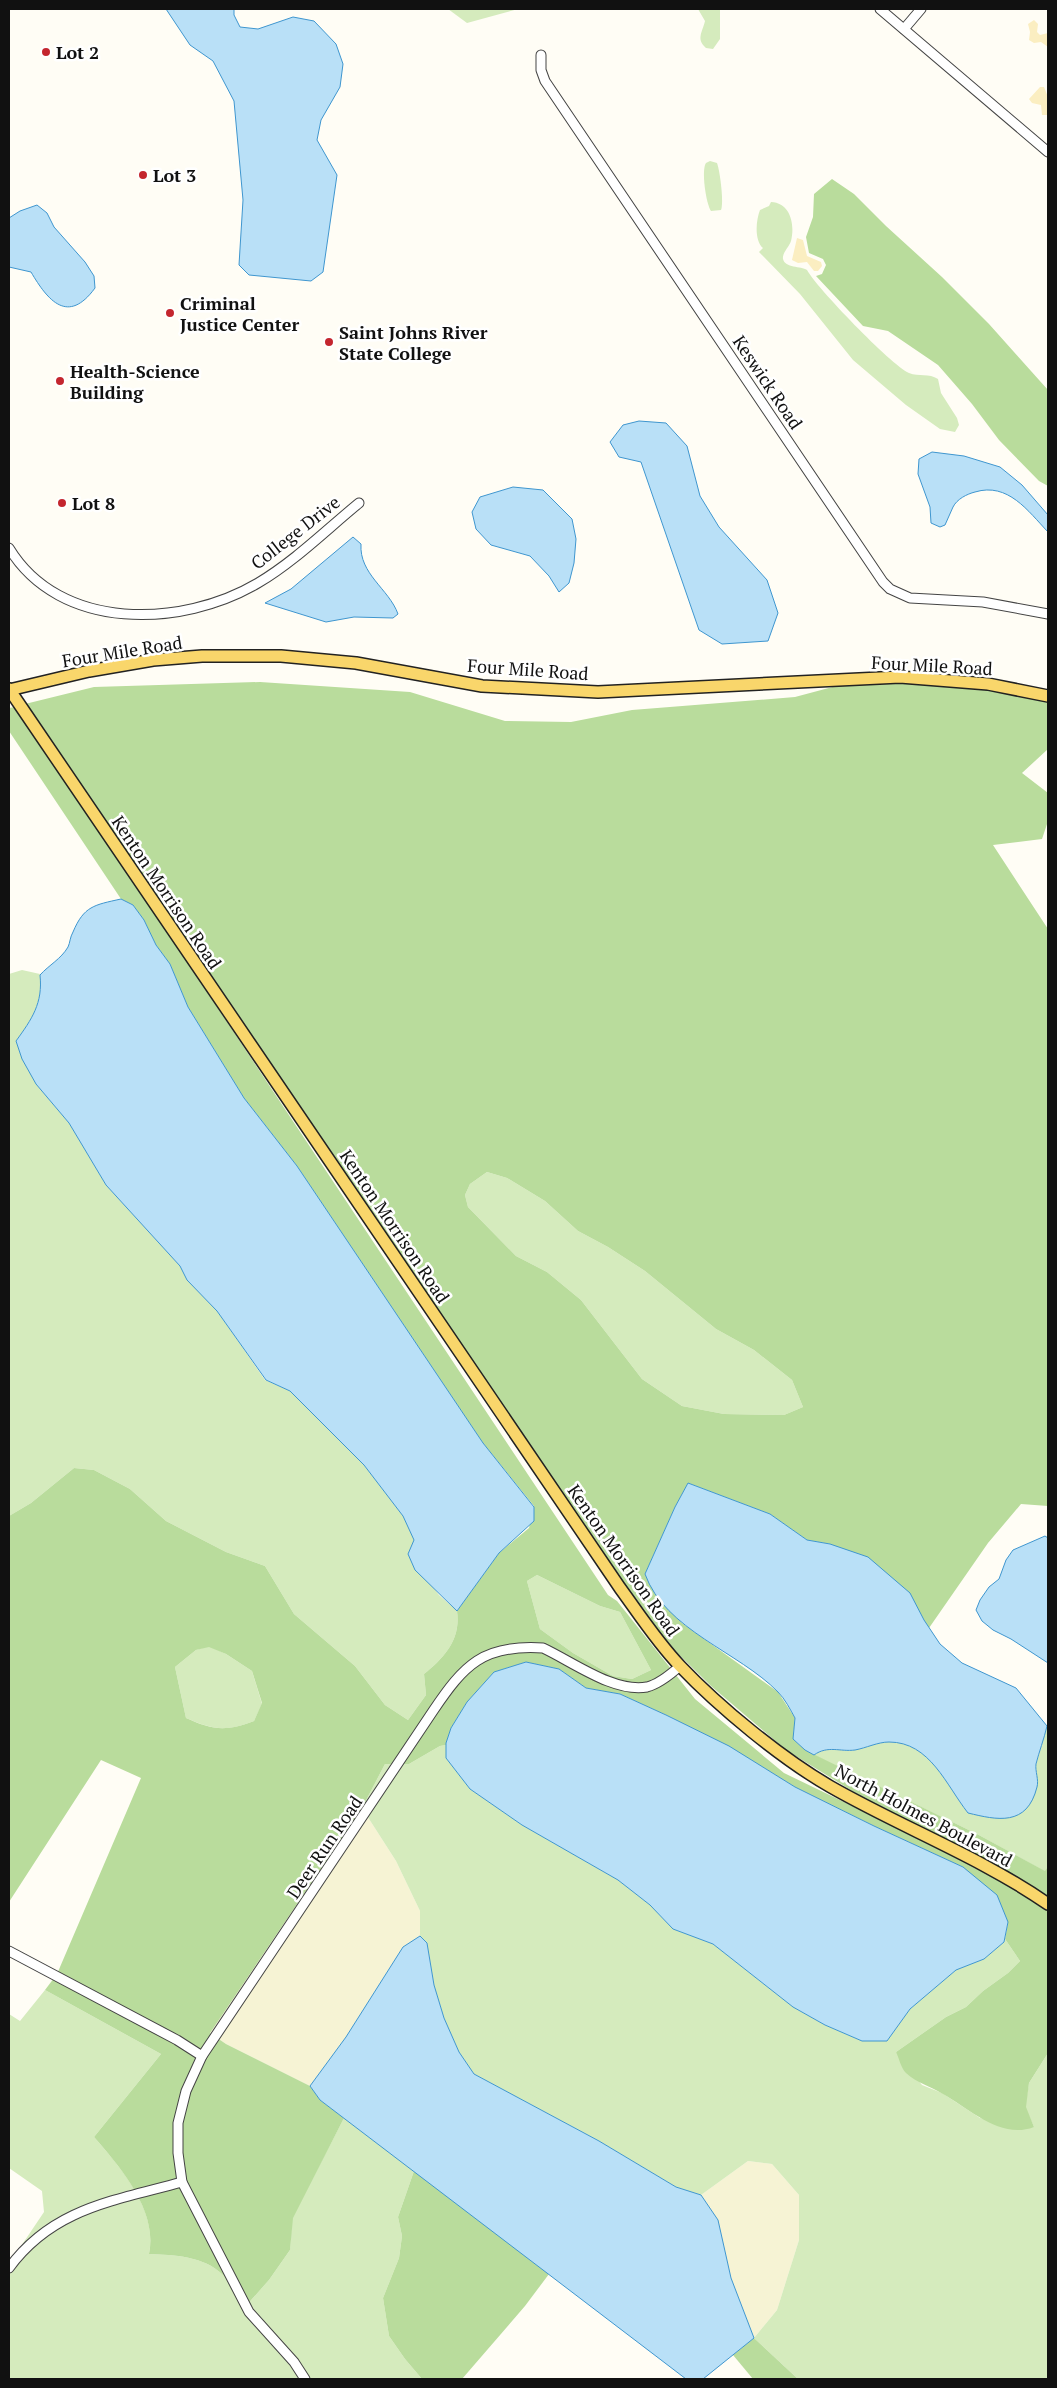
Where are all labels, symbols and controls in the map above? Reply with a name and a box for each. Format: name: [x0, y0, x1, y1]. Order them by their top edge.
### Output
place label: Lot 2: [56, 40, 99, 64]
marker: Lot 2: [40, 46, 52, 58]
place label: Lot 3: [153, 163, 196, 187]
marker: Lot 3: [137, 169, 149, 181]
place label: Criminal Justice Center: [180, 291, 299, 336]
marker: Criminal Justice Center: [164, 307, 176, 319]
place label: Saint Johns River State College: [339, 320, 488, 365]
street label: Keswick Road: [728, 330, 808, 434]
marker: Saint Johns River State College: [323, 336, 335, 348]
place label: Health-Science Building: [70, 359, 200, 404]
marker: Health-Science Building: [54, 375, 66, 387]
street label: College Drive: [246, 490, 344, 574]
place label: Lot 8: [72, 491, 115, 515]
marker: Lot 8: [56, 497, 68, 509]
street label: Four Mile Road: [60, 630, 184, 672]
street label: Four Mile Road: [871, 650, 993, 680]
street label: Four Mile Road: [467, 653, 589, 685]
street label: Kenton Morrison Road: [107, 811, 227, 973]
street label: Kenton Morrison Road: [335, 1145, 455, 1307]
street label: Kenton Morrison Road: [563, 1479, 685, 1641]
street label: North Holmes Boulevard: [831, 1758, 1017, 1872]
street label: Deer Run Road: [281, 1791, 367, 1903]

